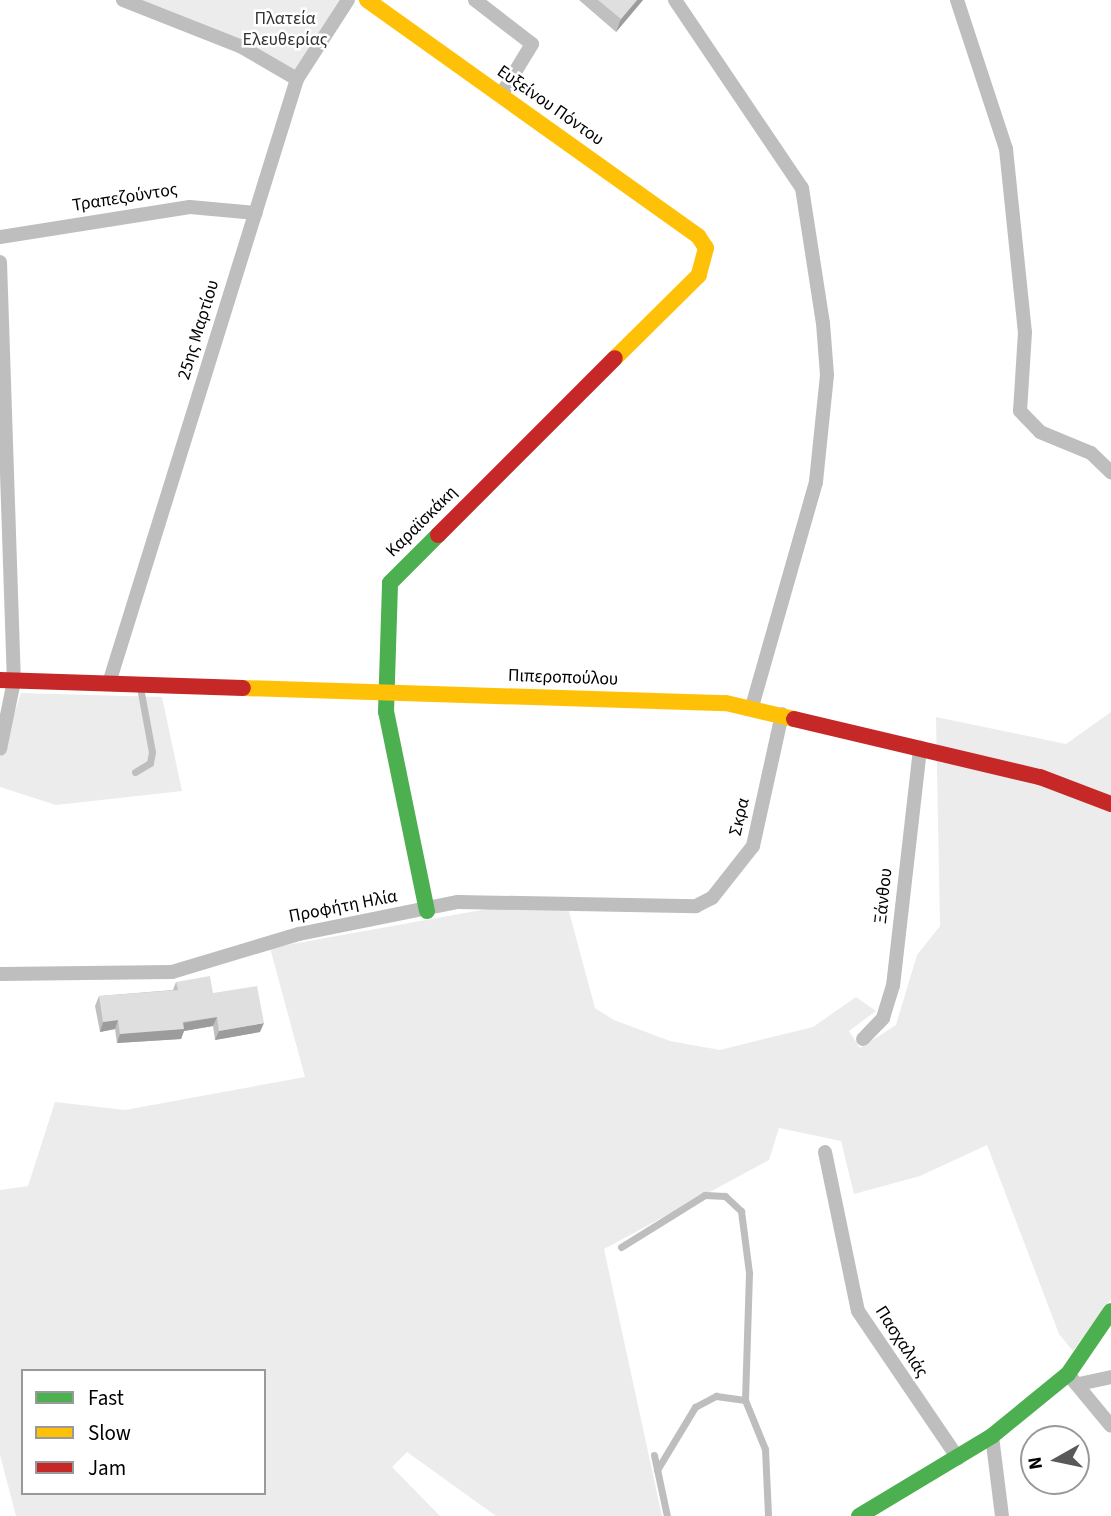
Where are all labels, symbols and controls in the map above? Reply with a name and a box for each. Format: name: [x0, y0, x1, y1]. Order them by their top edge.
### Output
park label: Πλατεία Ελευθερίας: [242, 9, 328, 52]
street label: Ευξείνου Πόντου: [492, 61, 608, 151]
street label: Τραπεζούντος: [71, 179, 179, 217]
street label: 25ης Μαρτίου: [174, 278, 224, 382]
street label: Καραϊσκάκη: [382, 482, 462, 562]
street label: Πιπεροπούλου: [507, 665, 619, 691]
street label: Σκρα: [725, 796, 755, 838]
street label: Ξάνθου: [870, 867, 898, 925]
street label: Προφήτη Ηλία: [287, 886, 399, 928]
street label: Πασχαλιάς: [870, 1302, 932, 1382]
legend: [21, 1369, 266, 1495]
text: Fast: [88, 1383, 124, 1413]
text: Slow: [88, 1418, 131, 1448]
north arrow: [1020, 1425, 1090, 1495]
text: Jam: [88, 1453, 126, 1483]
text: N: [1021, 1455, 1050, 1471]

